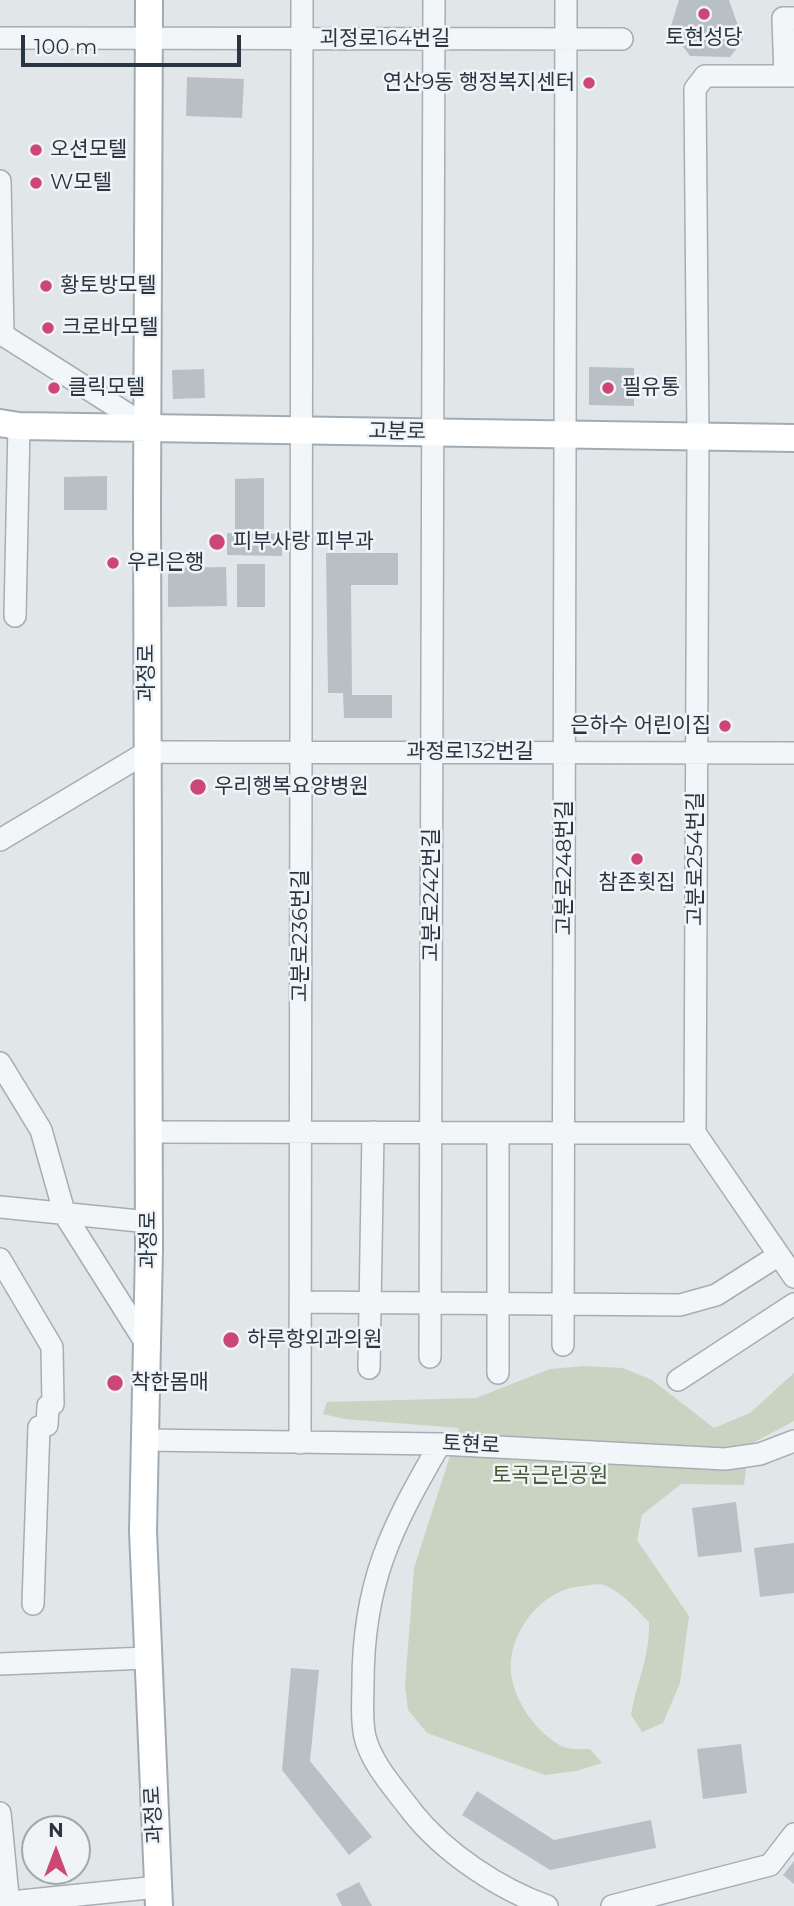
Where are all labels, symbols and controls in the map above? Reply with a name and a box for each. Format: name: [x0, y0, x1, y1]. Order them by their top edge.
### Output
marker: 토현성당: [696, 6, 712, 22]
scale bar: [24, 21, 245, 65]
place label: 토현성당: [665, 25, 743, 51]
street label: 괴정로164번길: [320, 26, 450, 52]
text: 100 m: [34, 34, 97, 59]
place label: 연산9동 행정복지센터: [383, 70, 575, 96]
marker: 연산9동 행정복지센터: [581, 75, 597, 91]
place label: 오션모텔: [50, 137, 127, 163]
marker: 오션모텔: [28, 142, 44, 158]
place label: W모텔: [50, 170, 112, 196]
marker: W모텔: [28, 175, 44, 191]
place label: 황토방모텔: [60, 273, 157, 299]
marker: 황토방모텔: [38, 278, 54, 294]
place label: 크로바모텔: [62, 315, 159, 341]
marker: 크로바모텔: [40, 320, 56, 336]
place label: 클릭모텔: [68, 375, 145, 401]
place label: 필유통: [622, 375, 680, 401]
marker: 클릭모텔: [46, 380, 62, 396]
marker: 필유통: [600, 380, 616, 396]
street label: 고분로: [368, 419, 426, 445]
place label: 피부사랑 피부과: [233, 529, 374, 555]
marker: 피부사랑 피부과: [207, 532, 227, 552]
place label: 우리은행: [127, 550, 204, 576]
marker: 우리은행: [105, 555, 121, 571]
street label: 과정로: [134, 644, 160, 702]
place label: 은하수 어린이집: [570, 713, 711, 739]
marker: 은하수 어린이집: [717, 718, 733, 734]
street label: 과정로132번길: [406, 739, 534, 765]
place label: 우리행복요양병원: [214, 774, 369, 800]
marker: 우리행복요양병원: [188, 777, 208, 797]
street label: 고분로254번길: [683, 792, 709, 926]
street label: 고분로248번길: [552, 800, 578, 936]
street label: 고분로242번길: [419, 828, 445, 962]
marker: 참존횟집: [629, 851, 645, 867]
street label: 고분로236번길: [288, 869, 314, 1003]
place label: 참존횟집: [598, 870, 676, 896]
street label: 과정로: [136, 1211, 162, 1269]
place label: 하루항외과의원: [247, 1327, 382, 1353]
marker: 하루항외과의원: [221, 1330, 241, 1350]
place label: 착한몸매: [131, 1370, 208, 1396]
marker: 착한몸매: [105, 1373, 125, 1393]
street label: 토현로: [441, 1431, 501, 1459]
park label: 토곡근린공원: [492, 1463, 608, 1489]
street label: 과정로: [140, 1785, 168, 1845]
north arrow: [21, 1815, 91, 1885]
text: N: [48, 1819, 64, 1842]

